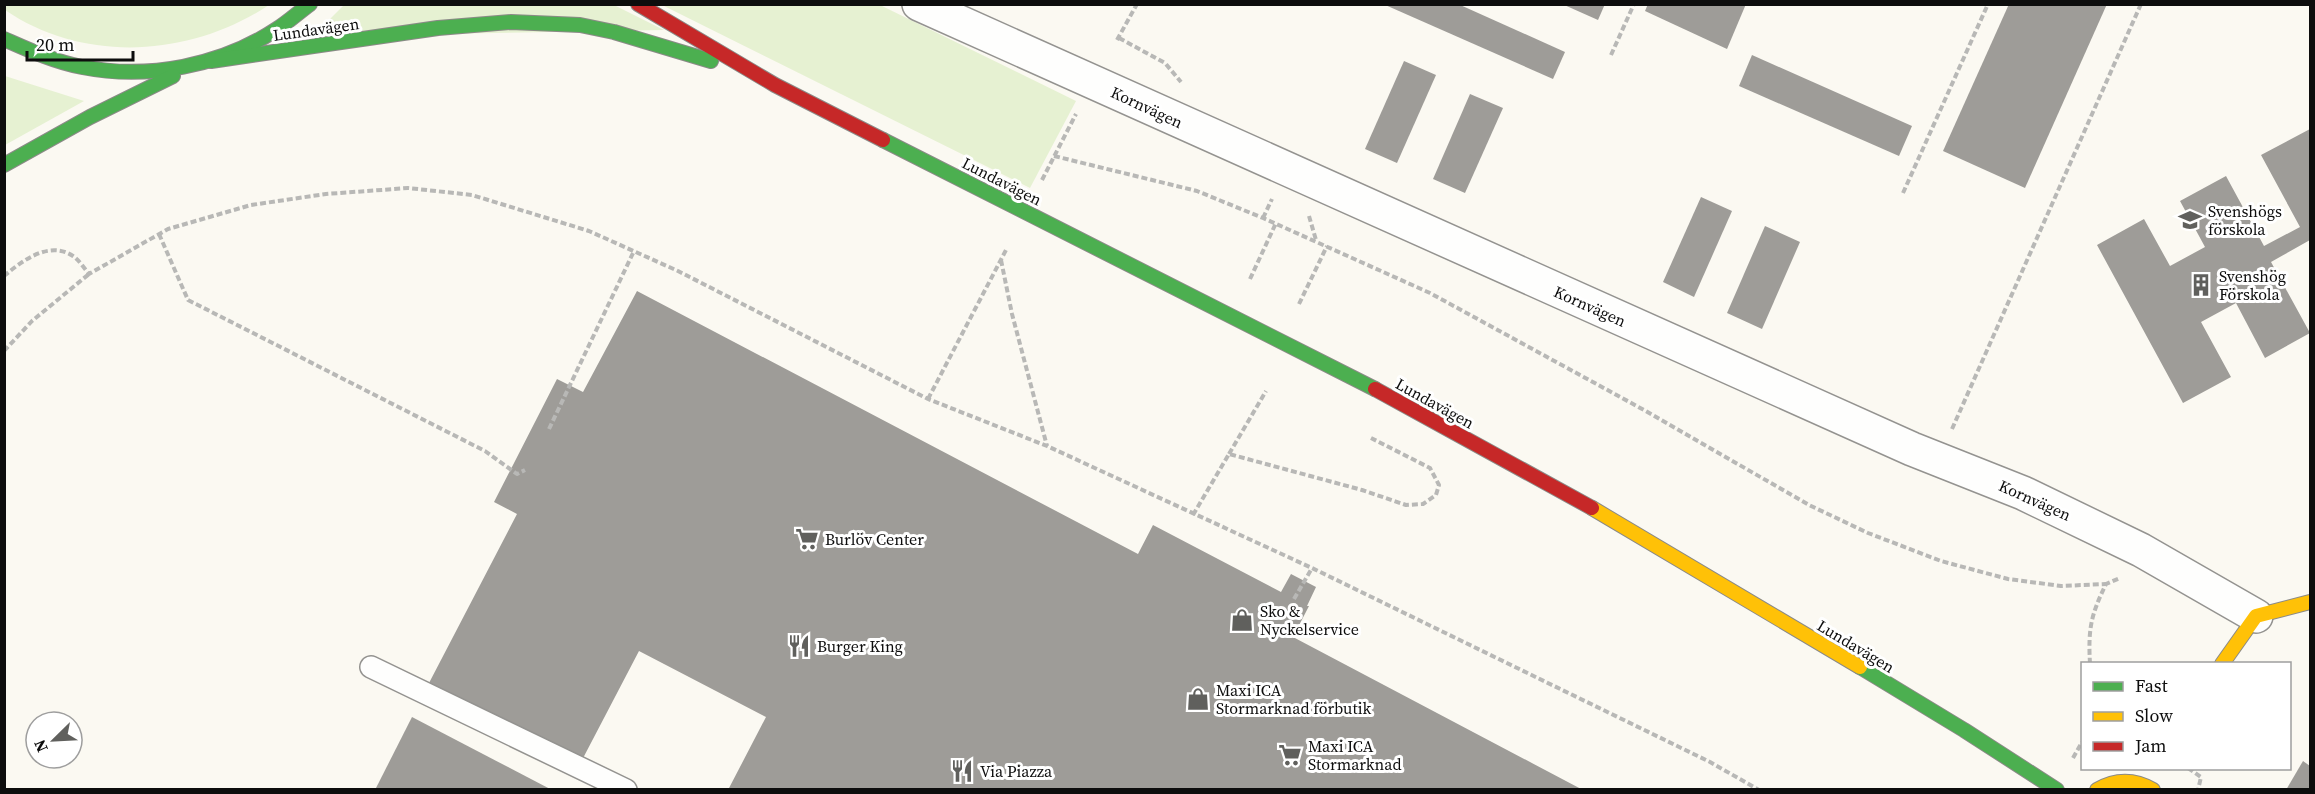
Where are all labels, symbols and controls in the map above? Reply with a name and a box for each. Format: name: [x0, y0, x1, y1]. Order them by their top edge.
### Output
street label: Lundavägen: [272, 12, 361, 46]
scale bar: [27, 24, 134, 62]
text: 20 m: [36, 32, 74, 57]
street label: Kornvägen: [1107, 81, 1187, 133]
street label: Lundavägen: [958, 152, 1046, 211]
place label: Svenshögs förskola: [2208, 200, 2282, 240]
school or university icon: Svenshögs förskola: [2177, 207, 2203, 233]
place label: Svenshög Förskola: [2219, 265, 2286, 305]
building icon: Svenshög Förskola: [2188, 272, 2214, 298]
street label: Kornvägen: [1550, 280, 1630, 332]
street label: Lundavägen: [1392, 372, 1479, 434]
street label: Kornvägen: [1995, 474, 2075, 526]
supermarket icon: Burlöv Center: [794, 526, 820, 552]
place label: Burlöv Center: [825, 528, 924, 550]
place label: Sko & Nyckelservice: [1260, 600, 1359, 640]
shop icon: Sko & Nyckelservice: [1229, 607, 1255, 633]
street label: Lundavägen: [1813, 614, 1899, 678]
restaurant icon: Burger King: [786, 633, 812, 659]
place label: Burger King: [817, 635, 903, 657]
legend: [2081, 662, 2291, 770]
text: Fast: [2135, 673, 2168, 698]
place label: Maxi ICA Stormarknad förbutik: [1216, 679, 1371, 719]
shop icon: Maxi ICA Stormarknad förbutik: [1185, 686, 1211, 712]
text: Slow: [2135, 703, 2173, 728]
north arrow: [24, 710, 84, 770]
text: Jam: [2134, 733, 2167, 758]
place label: Maxi ICA Stormarknad: [1308, 735, 1402, 775]
text: N: [28, 736, 53, 756]
supermarket icon: Maxi ICA Stormarknad: [1277, 742, 1303, 768]
restaurant icon: Via Piazza: [949, 758, 975, 784]
place label: Via Piazza: [980, 760, 1053, 782]

